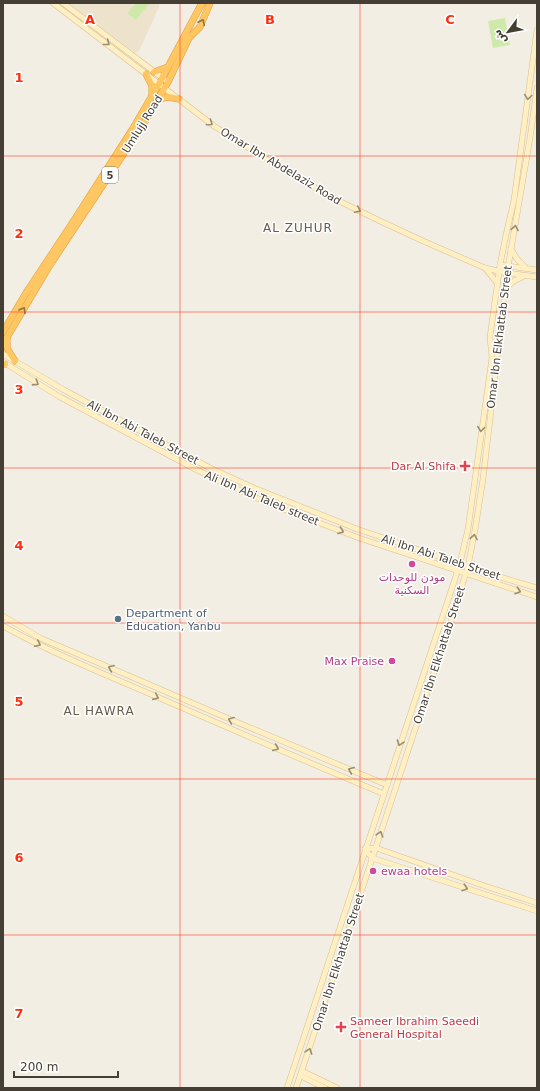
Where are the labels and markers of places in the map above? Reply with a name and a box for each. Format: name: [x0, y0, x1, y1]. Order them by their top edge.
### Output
place label: Dar Al Shifa: [391, 460, 456, 473]
marker: Dar Al Shifa: [459, 460, 471, 472]
marker: مودن للوحدات السكنية: [407, 559, 417, 569]
place label: مودن للوحدات السكنية: [379, 571, 445, 597]
place label: Department of Education, Yanbu: [126, 607, 221, 633]
marker: Department of Education, Yanbu: [113, 614, 123, 624]
place label: Max Praise: [325, 655, 384, 668]
marker: Max Praise: [387, 656, 397, 666]
place label: ewaa hotels: [381, 865, 448, 878]
marker: ewaa hotels: [368, 866, 378, 876]
place label: Sameer Ibrahim Saeedi General Hospital: [350, 1015, 479, 1041]
marker: Sameer Ibrahim Saeedi General Hospital: [335, 1021, 347, 1033]

